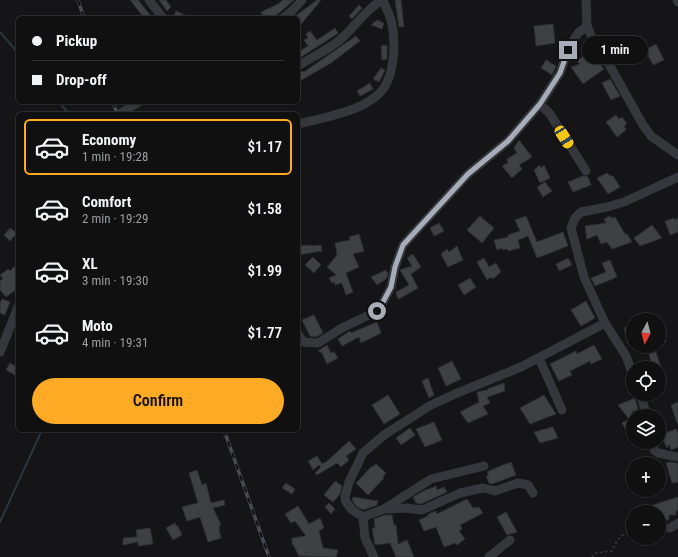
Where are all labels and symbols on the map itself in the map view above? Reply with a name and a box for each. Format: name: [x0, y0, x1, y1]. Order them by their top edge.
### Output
callout: 1 min: [582, 36, 648, 64]
route end: [559, 41, 577, 59]
car: [553, 124, 575, 150]
route start: [368, 302, 386, 320]
north arrow: [626, 313, 666, 353]

